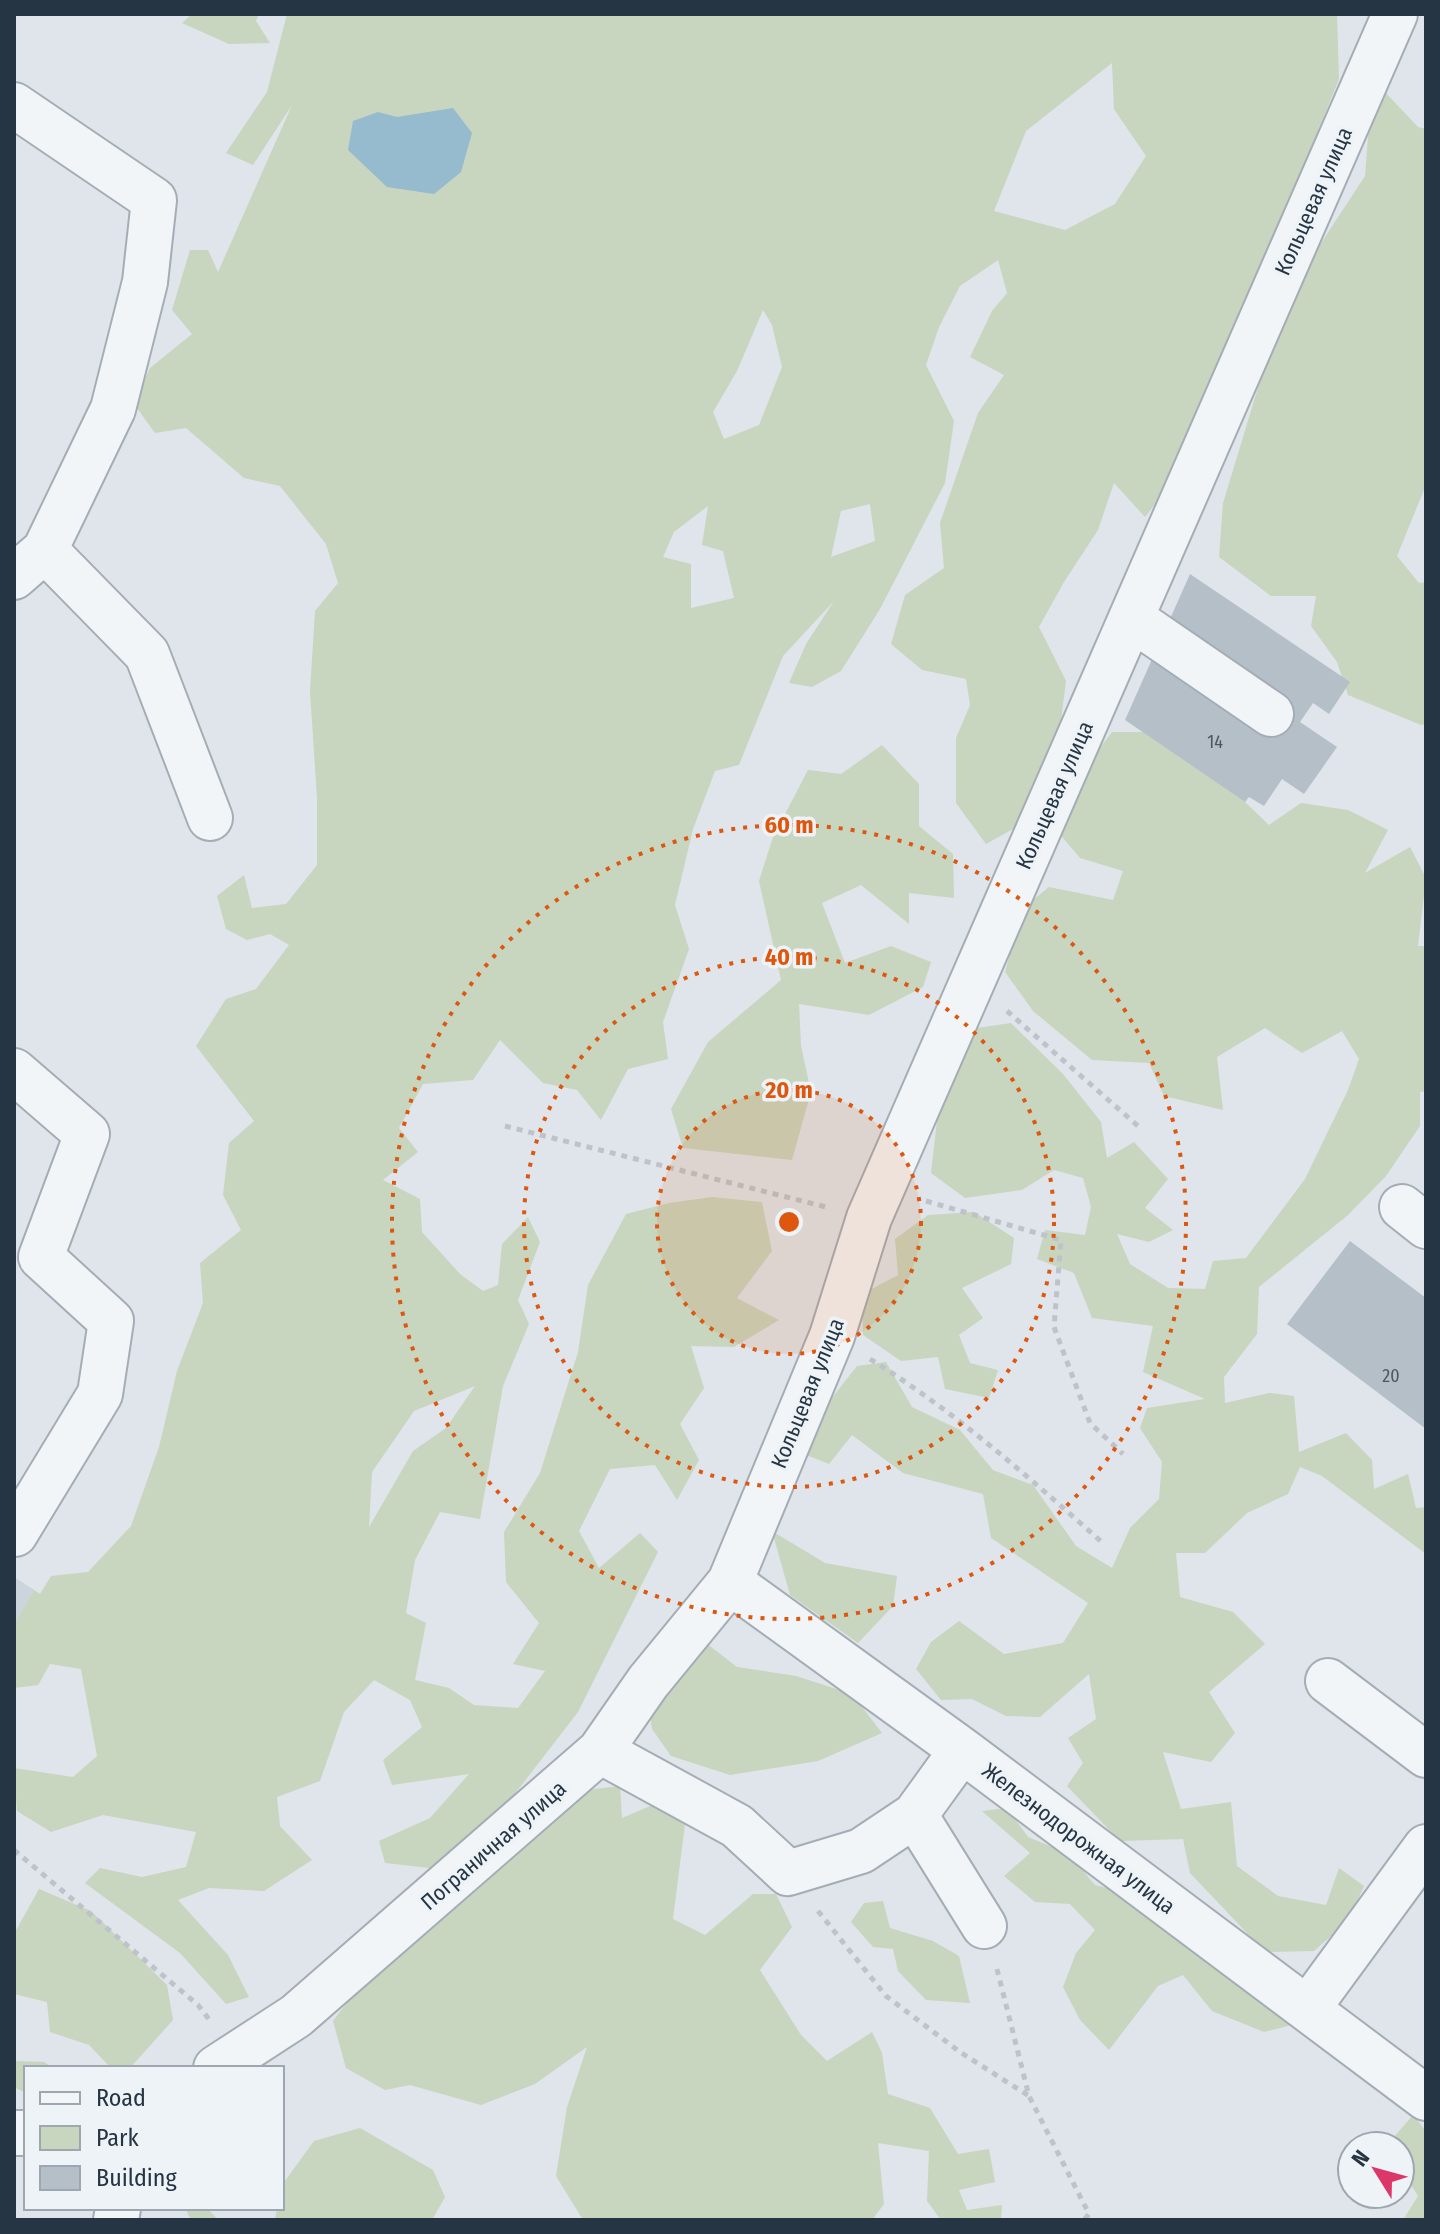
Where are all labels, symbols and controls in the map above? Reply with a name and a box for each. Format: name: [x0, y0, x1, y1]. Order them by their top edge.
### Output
street label: Кольцевая улица: [1269, 123, 1358, 279]
street label: Кольцевая улица: [1010, 717, 1099, 873]
house number: 14: [1207, 731, 1223, 753]
text: 60 m: [765, 811, 813, 839]
text: 40 m: [765, 943, 813, 971]
text: 20 m: [764, 1076, 813, 1104]
centre of rings: [775, 1208, 803, 1236]
street label: Кольцевая улица: [765, 1314, 850, 1472]
house number: 20: [1382, 1365, 1400, 1387]
street label: Железнодорожная улица: [977, 1757, 1181, 1920]
street label: Пограничная улица: [415, 1775, 572, 1916]
legend: [24, 2066, 284, 2210]
text: Road: [96, 2084, 146, 2112]
text: Park: [96, 2124, 139, 2152]
north arrow: [1336, 2130, 1416, 2210]
text: N: [1346, 2145, 1375, 2172]
text: Building: [96, 2164, 178, 2192]

